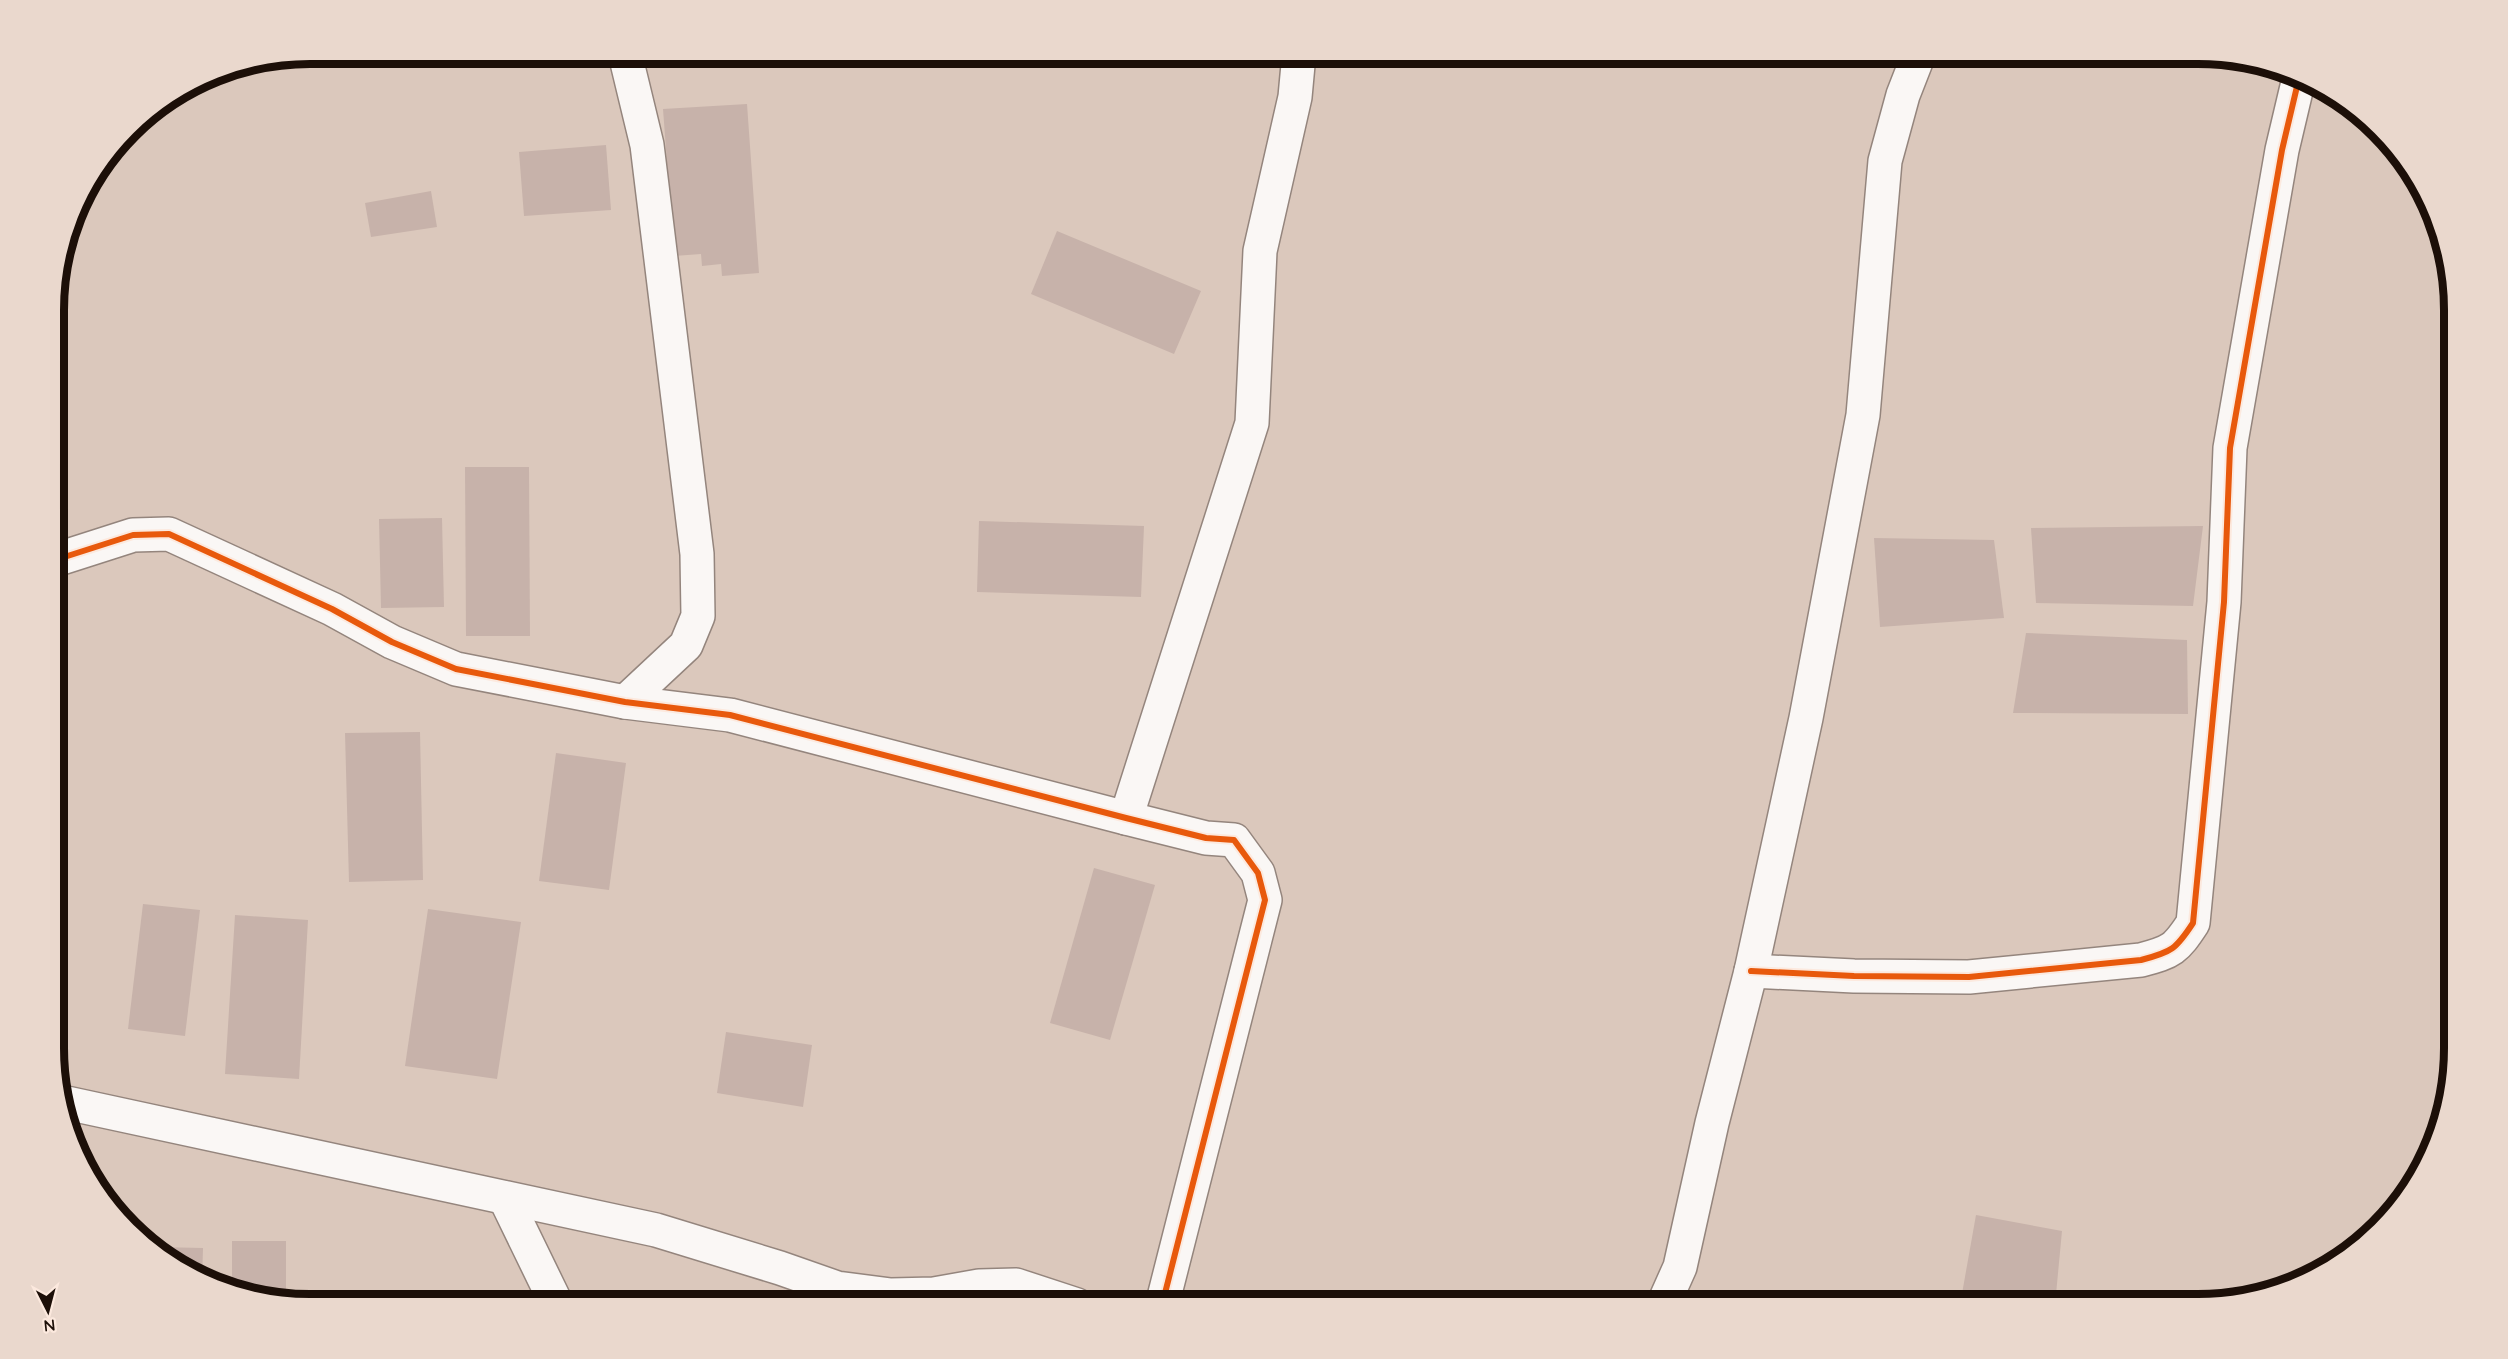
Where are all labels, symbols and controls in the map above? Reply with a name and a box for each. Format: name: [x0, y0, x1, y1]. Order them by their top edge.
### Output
north arrow: [18, 1281, 78, 1341]
text: N: [43, 1315, 56, 1336]

